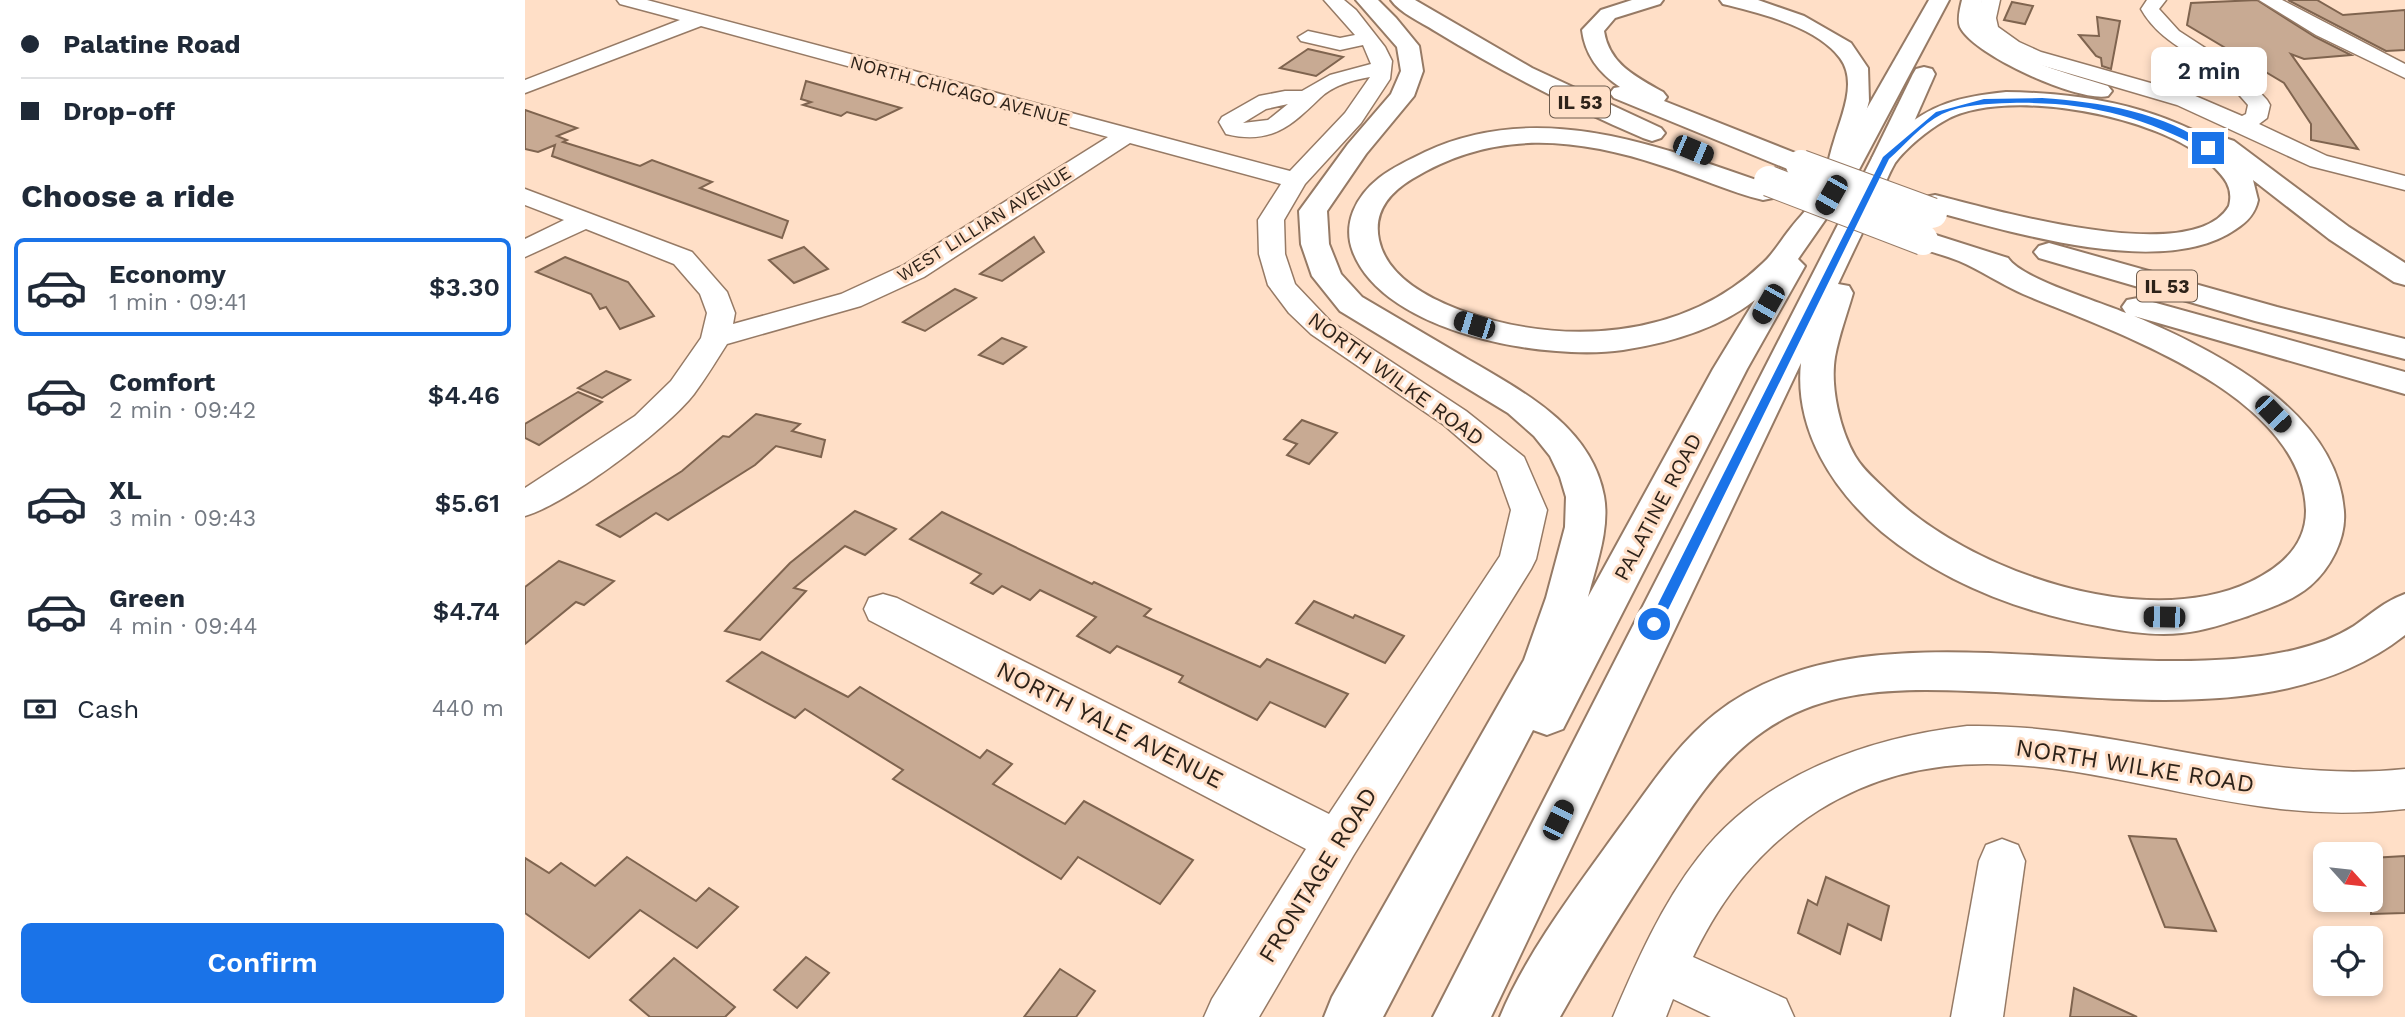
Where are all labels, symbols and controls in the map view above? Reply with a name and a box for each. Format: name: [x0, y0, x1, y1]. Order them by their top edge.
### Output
text: Palatine Road: [63, 29, 241, 59]
callout: 2 min: [2150, 46, 2266, 96]
street label: NORTH CHICAGO AVENUE: [848, 51, 1072, 130]
text: 2 min: [2177, 58, 2241, 85]
road number: IL 53: [1550, 86, 1610, 118]
text: Drop-off: [63, 96, 175, 126]
car: [1670, 132, 1717, 168]
route end: [2192, 132, 2224, 164]
street label: WEST LILLIAN AVENUE: [893, 161, 1075, 286]
car: [1812, 172, 1851, 218]
text: Choose a ride: [21, 177, 235, 215]
icon: car: [25, 256, 88, 319]
text: Economy: [109, 259, 226, 289]
road number: IL 53: [2137, 270, 2197, 302]
text: $3.30: [429, 272, 500, 302]
car: [1749, 281, 1788, 327]
text: 1 min · 09:41: [109, 289, 247, 316]
street label: NORTH WILKE ROAD: [1304, 307, 1489, 451]
car: [1451, 309, 1498, 341]
icon: car: [25, 364, 88, 427]
text: Comfort: [109, 367, 215, 397]
text: $4.46: [428, 380, 500, 410]
car: [2251, 392, 2296, 436]
text: 2 min · 09:42: [109, 397, 256, 424]
street label: PALATINE ROAD: [1608, 429, 1707, 585]
icon: car: [25, 472, 88, 535]
text: XL: [109, 475, 142, 505]
text: $5.61: [435, 488, 500, 518]
text: 3 min · 09:43: [109, 505, 256, 532]
icon: car: [25, 580, 88, 643]
text: Green: [109, 583, 185, 613]
text: $4.74: [433, 596, 500, 626]
car: [2143, 606, 2186, 628]
route start: [1638, 608, 1670, 640]
text: 4 min · 09:44: [109, 613, 257, 640]
street label: NORTH YALE AVENUE: [992, 656, 1228, 794]
icon: cash: [21, 690, 59, 728]
text: Cash: [77, 694, 139, 724]
text: 440 m: [432, 695, 504, 722]
street label: NORTH WILKE ROAD: [2014, 733, 2256, 799]
street label: FRONTAGE ROAD: [1253, 782, 1383, 968]
car: [1540, 797, 1577, 843]
north arrow: [2313, 842, 2383, 912]
map controls: [2313, 842, 2383, 996]
button: Confirm: [21, 923, 504, 1003]
button: locate: [2313, 926, 2383, 996]

